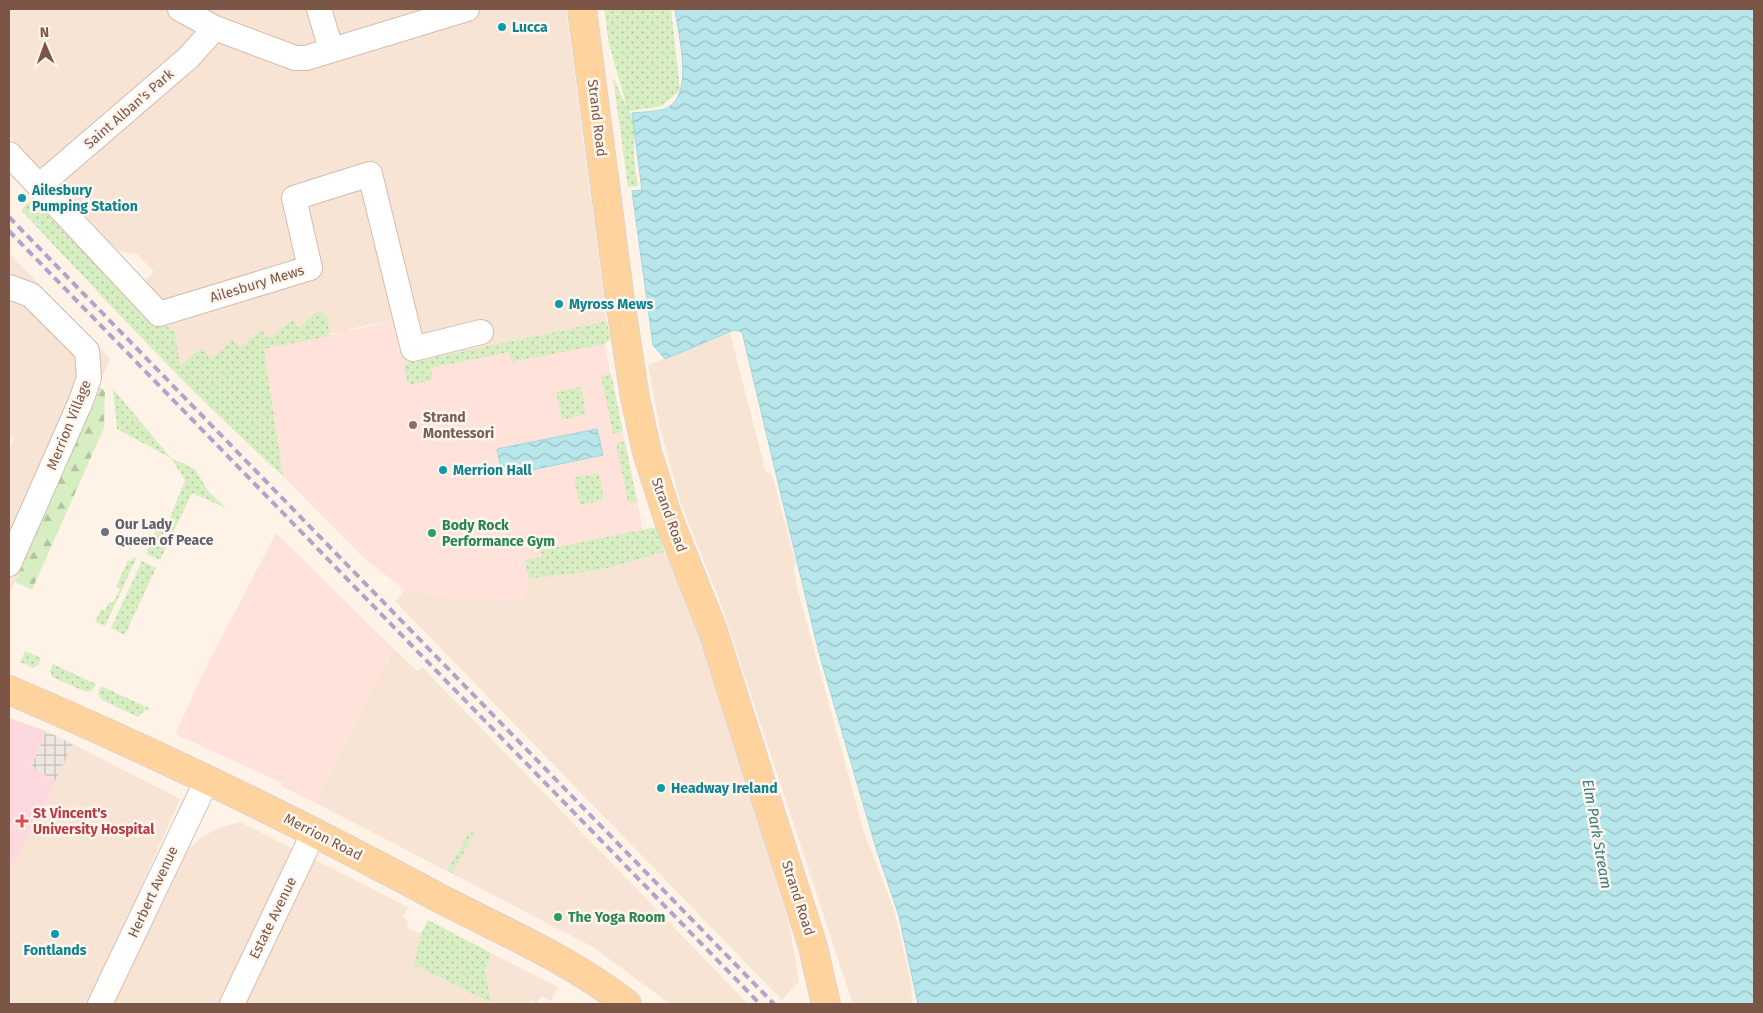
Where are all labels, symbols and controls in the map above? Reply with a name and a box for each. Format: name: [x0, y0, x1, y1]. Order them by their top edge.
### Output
place label: Lucca: [512, 19, 548, 36]
north arrow: [20, 20, 70, 70]
marker: Lucca: [496, 21, 508, 33]
text: N: [40, 24, 50, 41]
street label: Saint Alban's Park: [81, 65, 178, 152]
street label: Strand Road: [584, 78, 610, 158]
place label: Ailesbury Pumping Station: [31, 182, 138, 215]
marker: Ailesbury Pumping Station: [16, 192, 28, 204]
street label: Ailesbury Mews: [208, 261, 307, 306]
place label: Myross Mews: [569, 296, 654, 313]
marker: Myross Mews: [553, 298, 565, 310]
street label: Merrion Village: [43, 378, 95, 472]
place label: Strand Montessori: [423, 409, 494, 442]
marker: Strand Montessori: [407, 419, 419, 431]
place label: Merrion Hall: [453, 462, 532, 479]
marker: Merrion Hall: [437, 464, 449, 476]
street label: Strand Road: [648, 476, 690, 554]
place label: Our Lady Queen of Peace: [115, 516, 214, 549]
place label: Body Rock Performance Gym: [442, 517, 555, 550]
marker: Our Lady Queen of Peace: [99, 526, 111, 538]
marker: Body Rock Performance Gym: [426, 527, 438, 539]
water label: Elm Park Stream: [1579, 778, 1615, 890]
place label: Headway Ireland: [671, 780, 778, 797]
marker: Headway Ireland: [655, 782, 667, 794]
place label: St Vincent's University Hospital: [33, 805, 155, 838]
street label: Merrion Road: [281, 810, 365, 864]
marker: St Vincent's University Hospital: [15, 814, 29, 828]
street label: Herbert Avenue: [124, 843, 182, 941]
street label: Strand Road: [778, 858, 818, 938]
street label: Estate Avenue: [246, 874, 300, 962]
place label: The Yoga Room: [568, 909, 665, 926]
marker: The Yoga Room: [552, 911, 564, 923]
marker: Fontlands: [49, 928, 61, 940]
place label: Fontlands: [24, 942, 87, 959]

